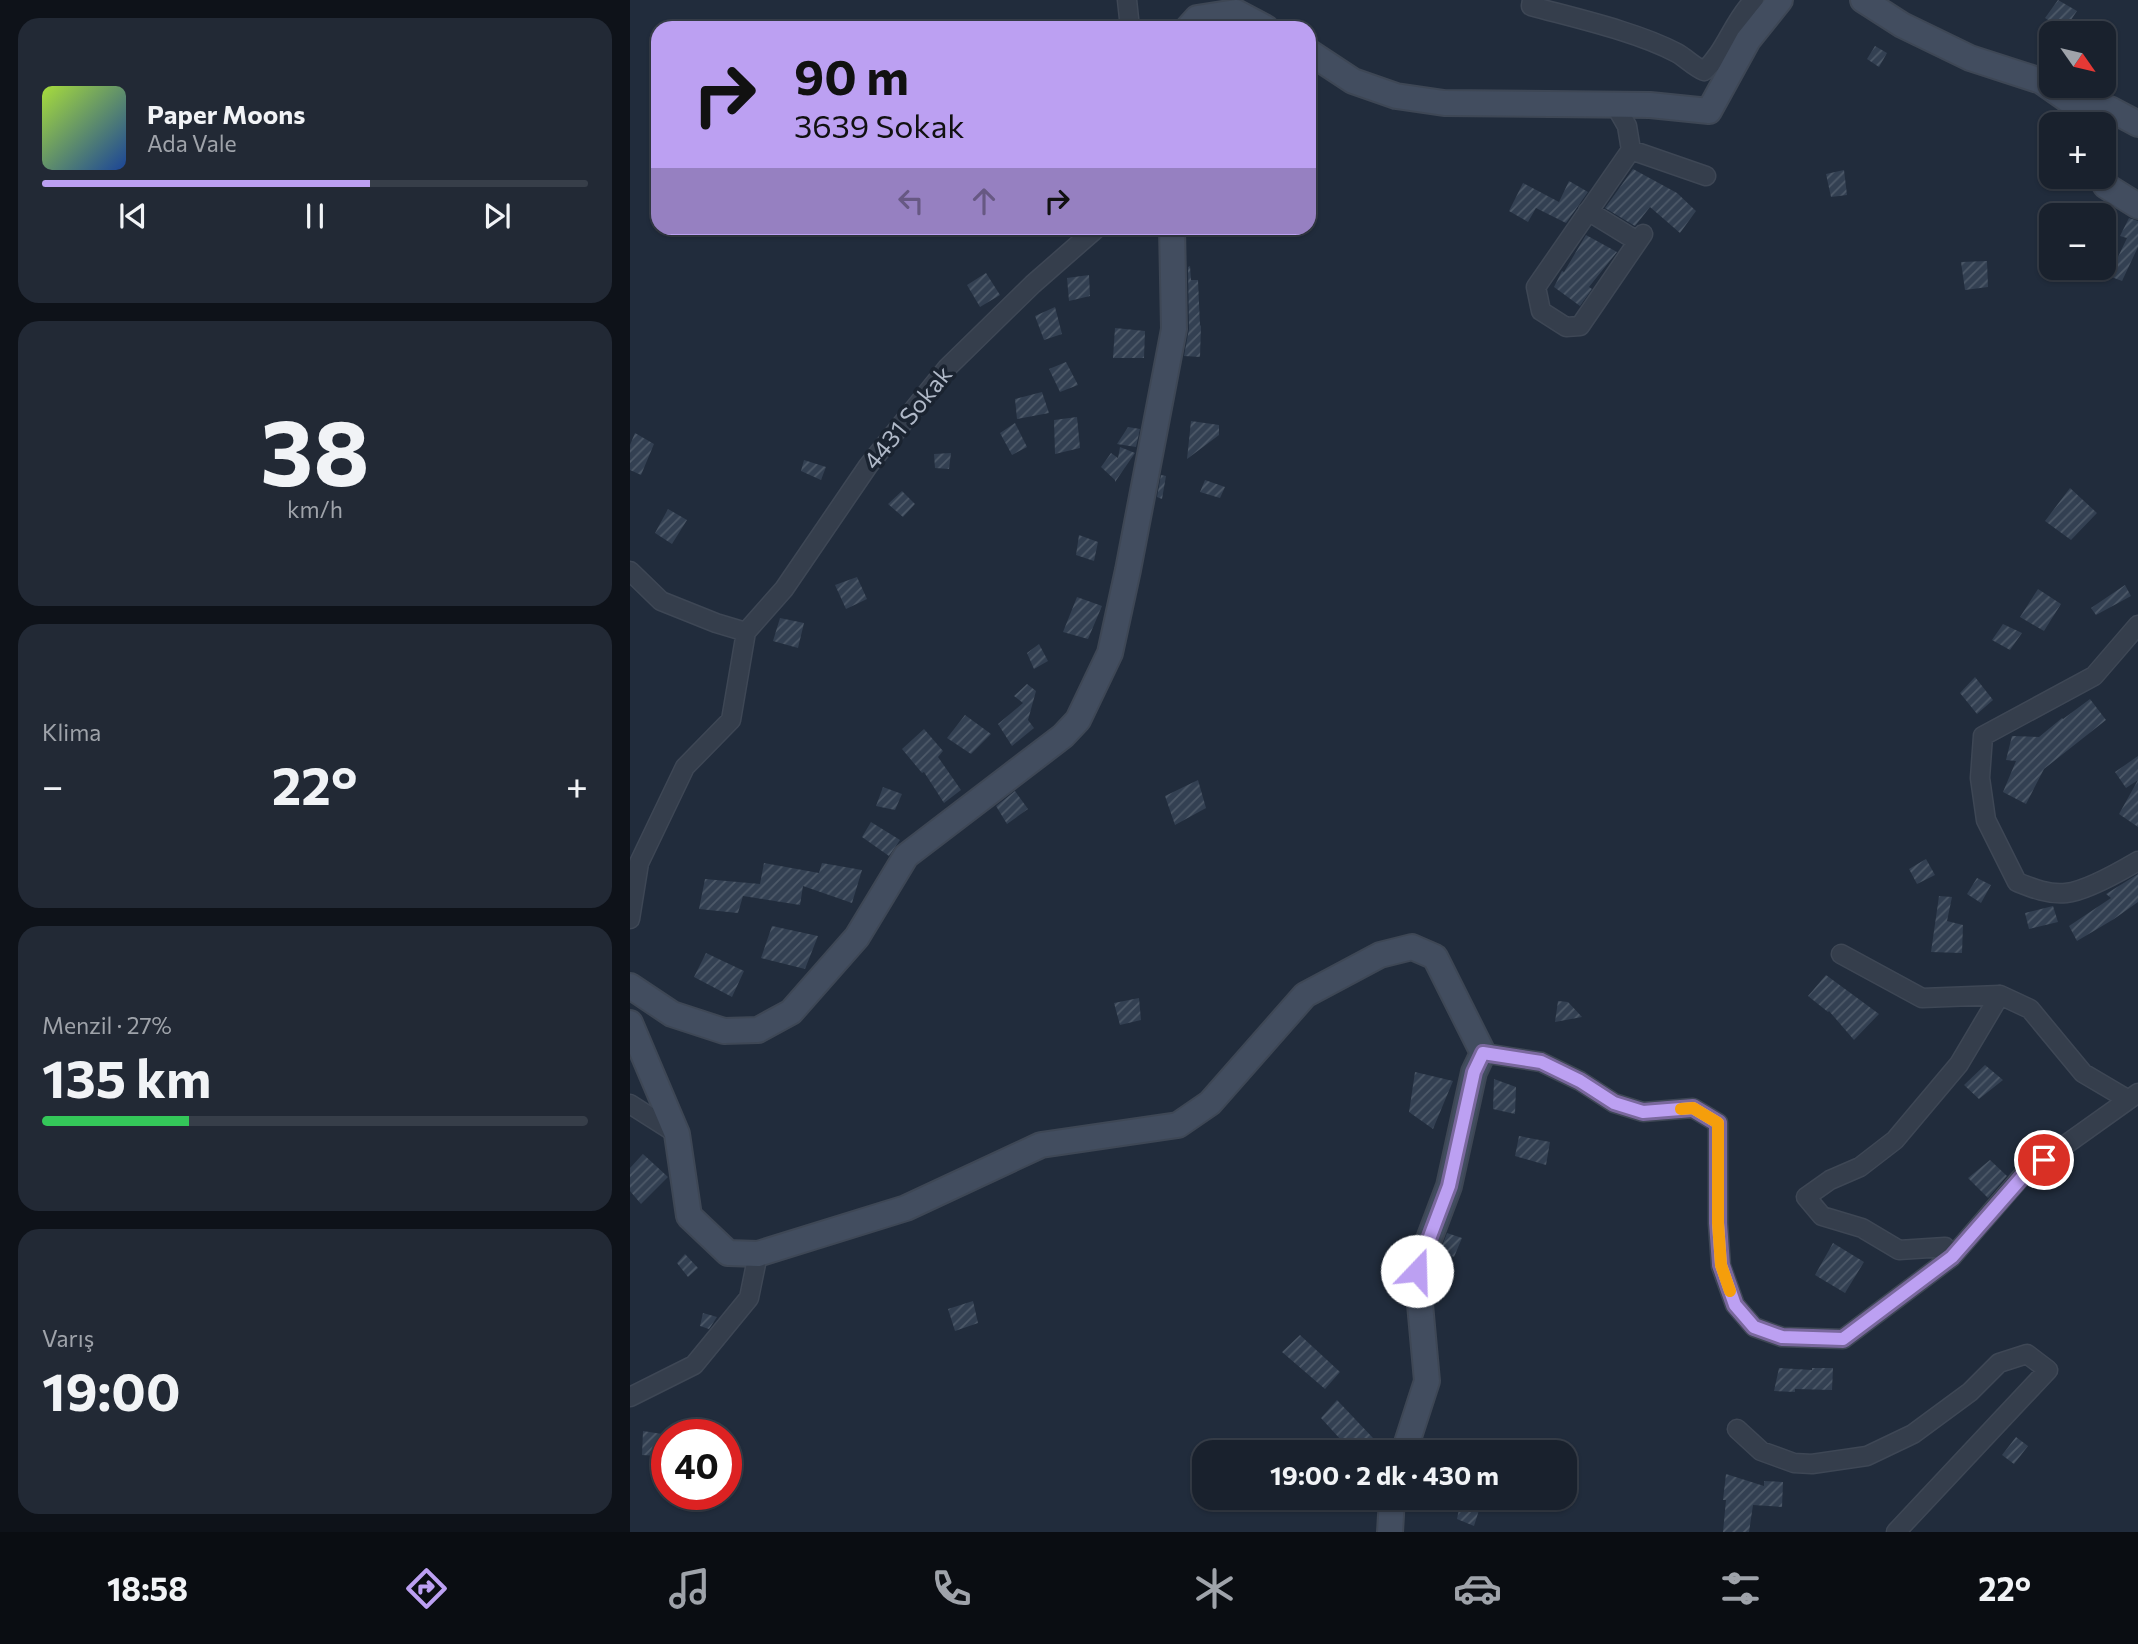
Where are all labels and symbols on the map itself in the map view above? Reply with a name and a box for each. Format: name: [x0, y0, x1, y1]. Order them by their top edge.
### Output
north arrow: [2039, 21, 2116, 98]
street label: 4431 Sokak: [856, 360, 957, 474]
pin: [2014, 1130, 2074, 1190]
position arrow: [1380, 1234, 1454, 1308]
speed limit sign: 40: [651, 1419, 742, 1510]

